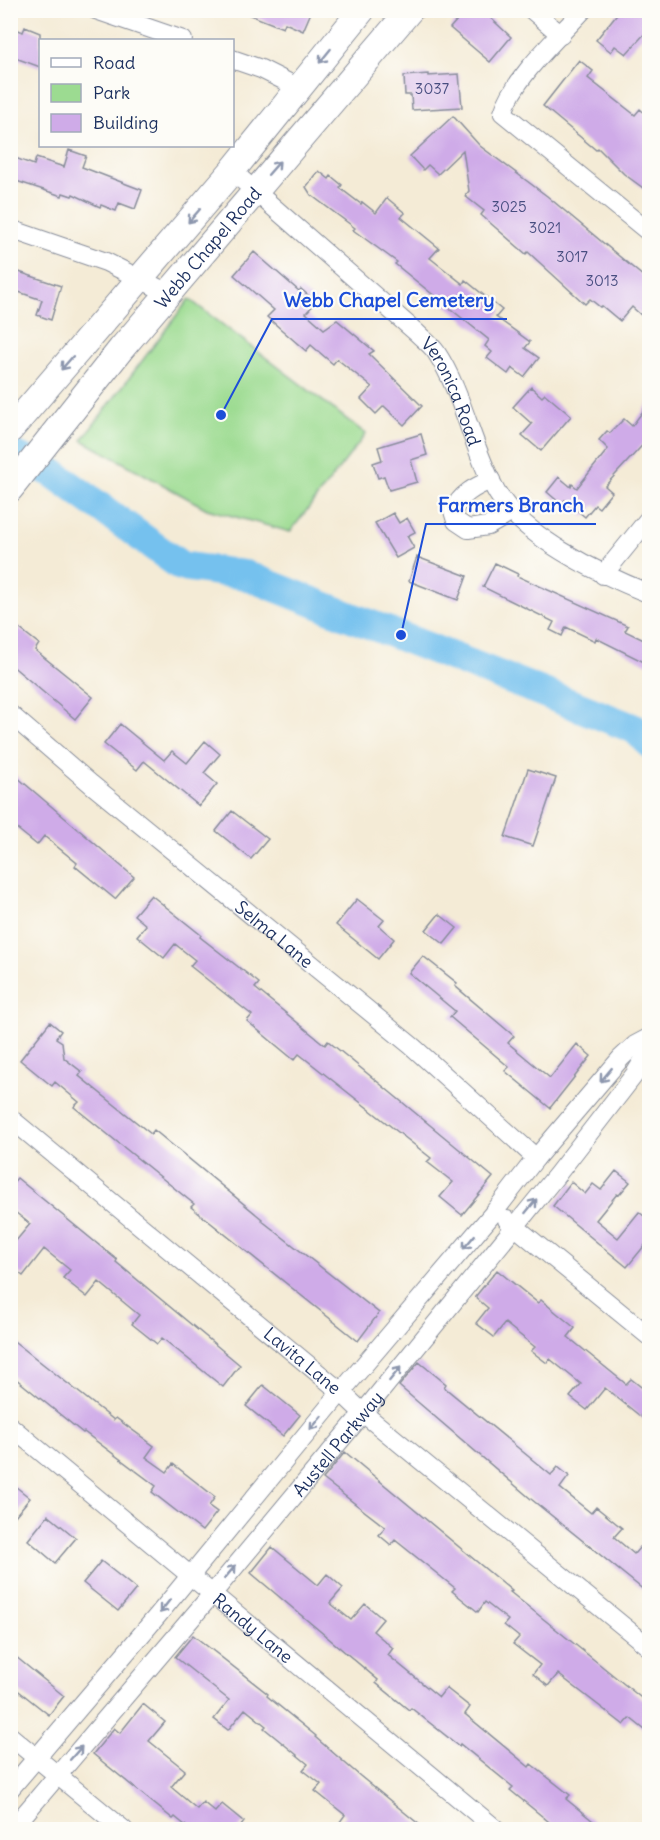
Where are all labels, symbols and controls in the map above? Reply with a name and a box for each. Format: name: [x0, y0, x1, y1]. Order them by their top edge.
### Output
legend: [39, 39, 234, 147]
one-way arrow: [319, 48, 332, 64]
text: Road: [93, 51, 136, 74]
house number: 3037: [415, 79, 449, 98]
text: Park: [93, 81, 130, 104]
text: Building: [93, 111, 158, 134]
one-way arrow: [267, 161, 281, 177]
street label: Webb Chapel Road: [149, 182, 266, 313]
house number: 3025: [491, 197, 527, 216]
one-way arrow: [187, 208, 201, 223]
house number: 3021: [529, 218, 561, 237]
house number: 3017: [556, 247, 588, 266]
house number: 3013: [586, 271, 618, 290]
callout: Webb Chapel Cemetery: [272, 281, 507, 319]
text: Webb Chapel Cemetery: [283, 287, 495, 312]
street label: Veronica Road: [417, 332, 487, 449]
one-way arrow: [60, 355, 74, 370]
callout: Farmers Branch: [426, 486, 596, 524]
text: Farmers Branch: [438, 492, 584, 517]
street label: Selma Lane: [231, 895, 318, 973]
one-way arrow: [599, 1067, 613, 1082]
one-way arrow: [524, 1199, 538, 1214]
one-way arrow: [462, 1234, 476, 1249]
street label: Lavita Lane: [259, 1322, 346, 1399]
one-way arrow: [388, 1366, 401, 1382]
street label: Austell Parkway: [287, 1386, 388, 1501]
one-way arrow: [309, 1415, 322, 1431]
one-way arrow: [224, 1565, 237, 1581]
street label: Randy Lane: [208, 1588, 298, 1668]
one-way arrow: [159, 1598, 172, 1614]
one-way arrow: [70, 1745, 83, 1761]

